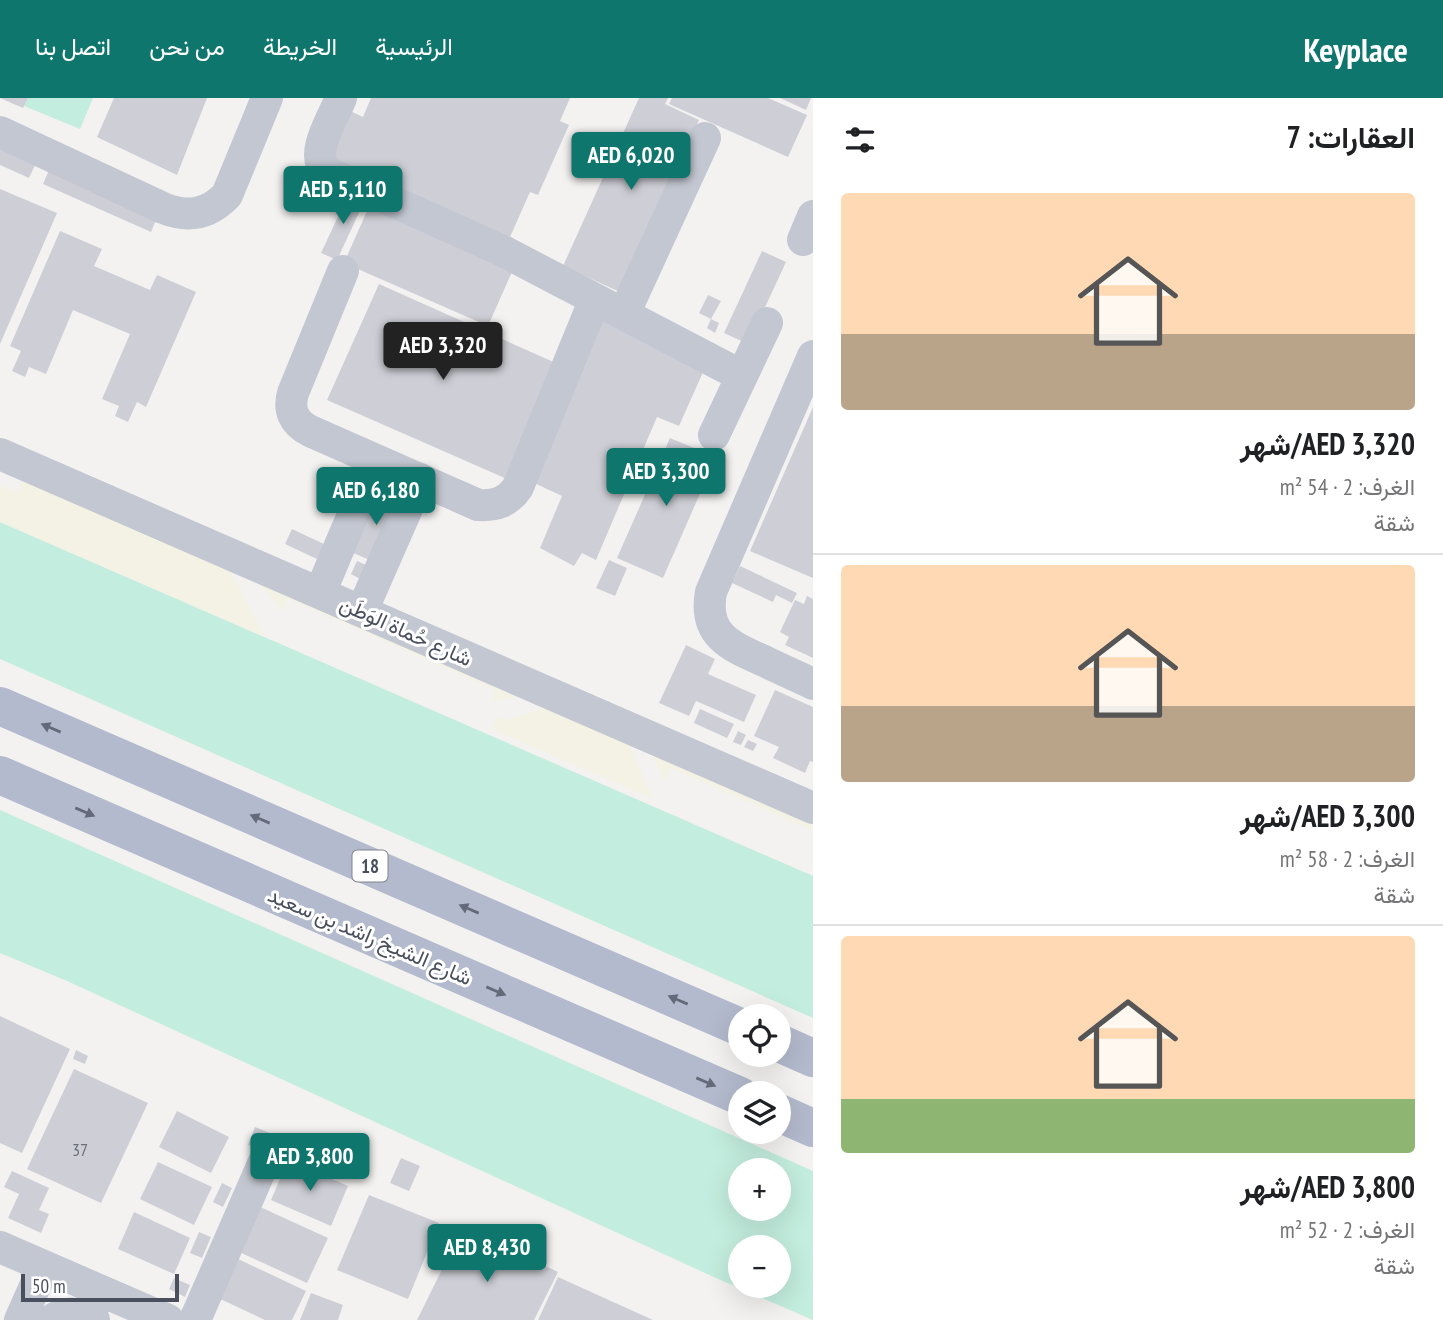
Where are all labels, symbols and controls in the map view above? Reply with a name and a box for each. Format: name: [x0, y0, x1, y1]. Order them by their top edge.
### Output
text: Keyplace: [1304, 28, 1408, 71]
text: اتصل بنا: [35, 31, 111, 62]
text: من نحن: [149, 31, 225, 62]
text: الخريطة: [263, 31, 337, 62]
text: الرئيسية: [375, 31, 453, 62]
text: العقارات: 7: [1286, 117, 1415, 156]
icon: filters: [841, 121, 879, 159]
pin: AED 6,020: [551, 132, 711, 192]
text: AED 6,020: [587, 140, 675, 169]
pin: AED 5,110: [263, 166, 423, 226]
text: AED 5,110: [299, 174, 387, 203]
icon: home: [1065, 238, 1191, 364]
pin: AED 3,320: [363, 322, 523, 382]
text: AED 3,320: [399, 330, 487, 359]
text: AED 3,320/شهر: [1240, 424, 1415, 463]
pin: AED 3,300: [586, 448, 746, 508]
text: AED 3,300: [622, 456, 710, 485]
pin: AED 6,180: [296, 468, 456, 527]
text: الغرف: 2 · 54 m²: [1280, 472, 1415, 501]
text: AED 6,180: [332, 475, 420, 504]
text: شقة: [1373, 508, 1415, 537]
street label: شارع حُماة الوَطَن: [335, 590, 476, 673]
icon: home: [1065, 610, 1191, 736]
one-way arrow: [41, 722, 62, 733]
text: AED 3,300/شهر: [1240, 796, 1415, 835]
one-way arrow: [75, 806, 95, 818]
one-way arrow: [249, 813, 270, 824]
text: الغرف: 2 · 58 m²: [1280, 844, 1415, 873]
road number: 18: [352, 850, 388, 881]
text: شقة: [1373, 880, 1415, 909]
street label: شارع الشيخ راشد بن سعيد: [264, 881, 476, 992]
one-way arrow: [459, 903, 479, 915]
icon: home: [1065, 981, 1191, 1107]
one-way arrow: [486, 985, 506, 997]
one-way arrow: [667, 994, 688, 1005]
map controls: [728, 1004, 791, 1298]
button: locate: [728, 1004, 791, 1067]
one-way arrow: [696, 1076, 716, 1088]
button: layers: [728, 1081, 791, 1144]
pin: AED 3,800: [230, 1134, 390, 1193]
house number: 37: [72, 1138, 88, 1161]
text: AED 3,800: [266, 1141, 354, 1170]
button: +: [728, 1158, 791, 1221]
text: AED 3,800/شهر: [1240, 1167, 1415, 1206]
text: الغرف: 2 · 52 m²: [1280, 1215, 1415, 1244]
pin: AED 8,430: [407, 1224, 567, 1284]
text: AED 8,430: [443, 1232, 531, 1261]
button: −: [728, 1235, 791, 1298]
text: شقة: [1373, 1251, 1415, 1280]
scale bar: [21, 1271, 178, 1303]
text: 50 m: [32, 1274, 66, 1298]

